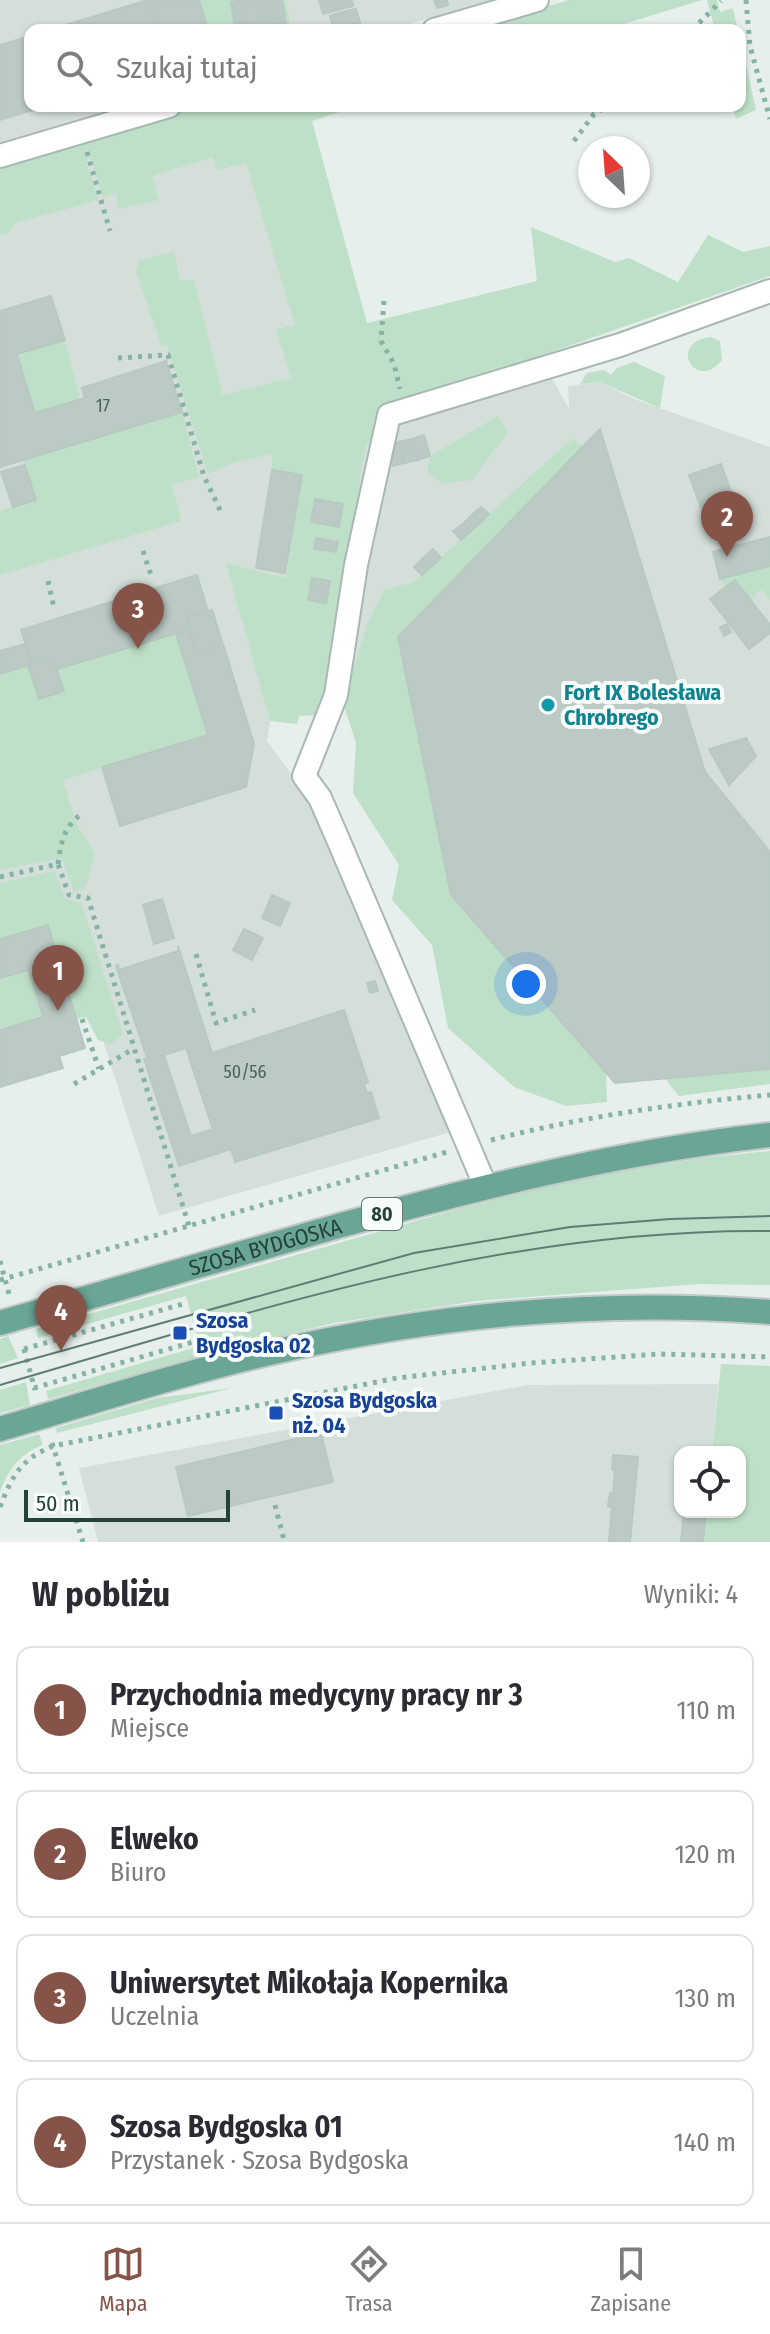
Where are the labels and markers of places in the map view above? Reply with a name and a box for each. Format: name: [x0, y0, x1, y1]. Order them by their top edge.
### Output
pin: 2: [701, 491, 753, 557]
pin: 3: [112, 583, 164, 649]
place label: Fort IX Bolesława Chrobrego: [564, 679, 721, 731]
marker: Fort IX Bolesława Chrobrego: [539, 696, 557, 714]
pin: 1: [32, 945, 84, 1011]
pin: 4: [35, 1285, 87, 1351]
place label: Szosa Bydgoska 02: [196, 1307, 311, 1359]
marker: Szosa Bydgoska 02: [171, 1324, 189, 1342]
place label: Szosa Bydgoska nż. 04: [292, 1387, 437, 1439]
marker: Szosa Bydgoska nż. 04: [267, 1404, 285, 1422]

